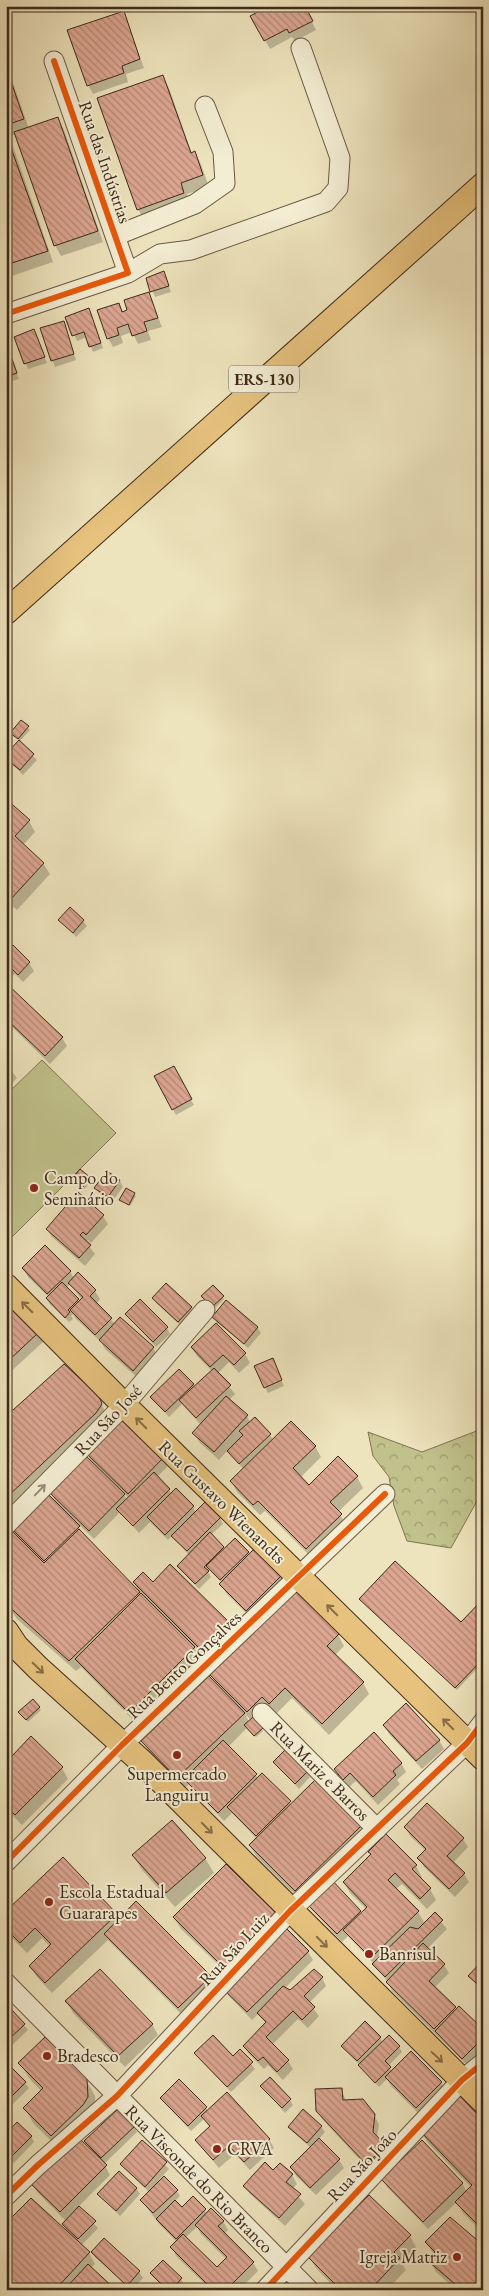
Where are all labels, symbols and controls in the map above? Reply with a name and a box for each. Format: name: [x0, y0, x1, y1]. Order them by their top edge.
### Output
street label: Rua das Indústrias: [74, 98, 137, 226]
road number: ERS-130: [229, 366, 299, 392]
place label: Campo do Seminário: [44, 1166, 118, 1210]
marker: Campo do Seminário: [28, 1182, 40, 1194]
one-way arrow: [21, 1301, 33, 1314]
street label: Rua São José: [69, 1379, 146, 1460]
one-way arrow: [135, 1417, 147, 1429]
street label: Rua Gustavo Wienandts: [154, 1435, 291, 1568]
one-way arrow: [34, 1484, 46, 1497]
one-way arrow: [326, 1604, 339, 1616]
street label: Rua Bento Gonçalves: [121, 1605, 246, 1724]
one-way arrow: [32, 1662, 44, 1674]
street label: Rua Mariz e Barros: [266, 1716, 375, 1826]
one-way arrow: [442, 1718, 454, 1730]
marker: Supermercado Languiru: [171, 1749, 183, 1761]
place label: Supermercado Languiru: [127, 1762, 227, 1806]
one-way arrow: [201, 1821, 213, 1834]
place label: Escola Estadual Guararapes: [59, 1880, 165, 1924]
marker: Escola Estadual Guararapes: [43, 1896, 55, 1908]
street label: Rua São Luiz: [194, 1907, 274, 1990]
one-way arrow: [316, 1936, 329, 1948]
place label: Banrisul: [379, 1942, 436, 1965]
marker: Banrisul: [363, 1948, 375, 1960]
place label: Bradesco: [57, 2044, 119, 2067]
marker: Bradesco: [41, 2050, 53, 2062]
one-way arrow: [431, 2051, 444, 2063]
street label: Rua Visconde do Rio Branco: [120, 2100, 278, 2258]
street label: Rua São João: [322, 2123, 401, 2206]
place label: CRVA: [227, 2137, 273, 2160]
marker: CRVA: [211, 2143, 223, 2155]
place label: Igreja Matriz: [359, 2245, 447, 2268]
marker: Igreja Matriz: [451, 2251, 463, 2263]

